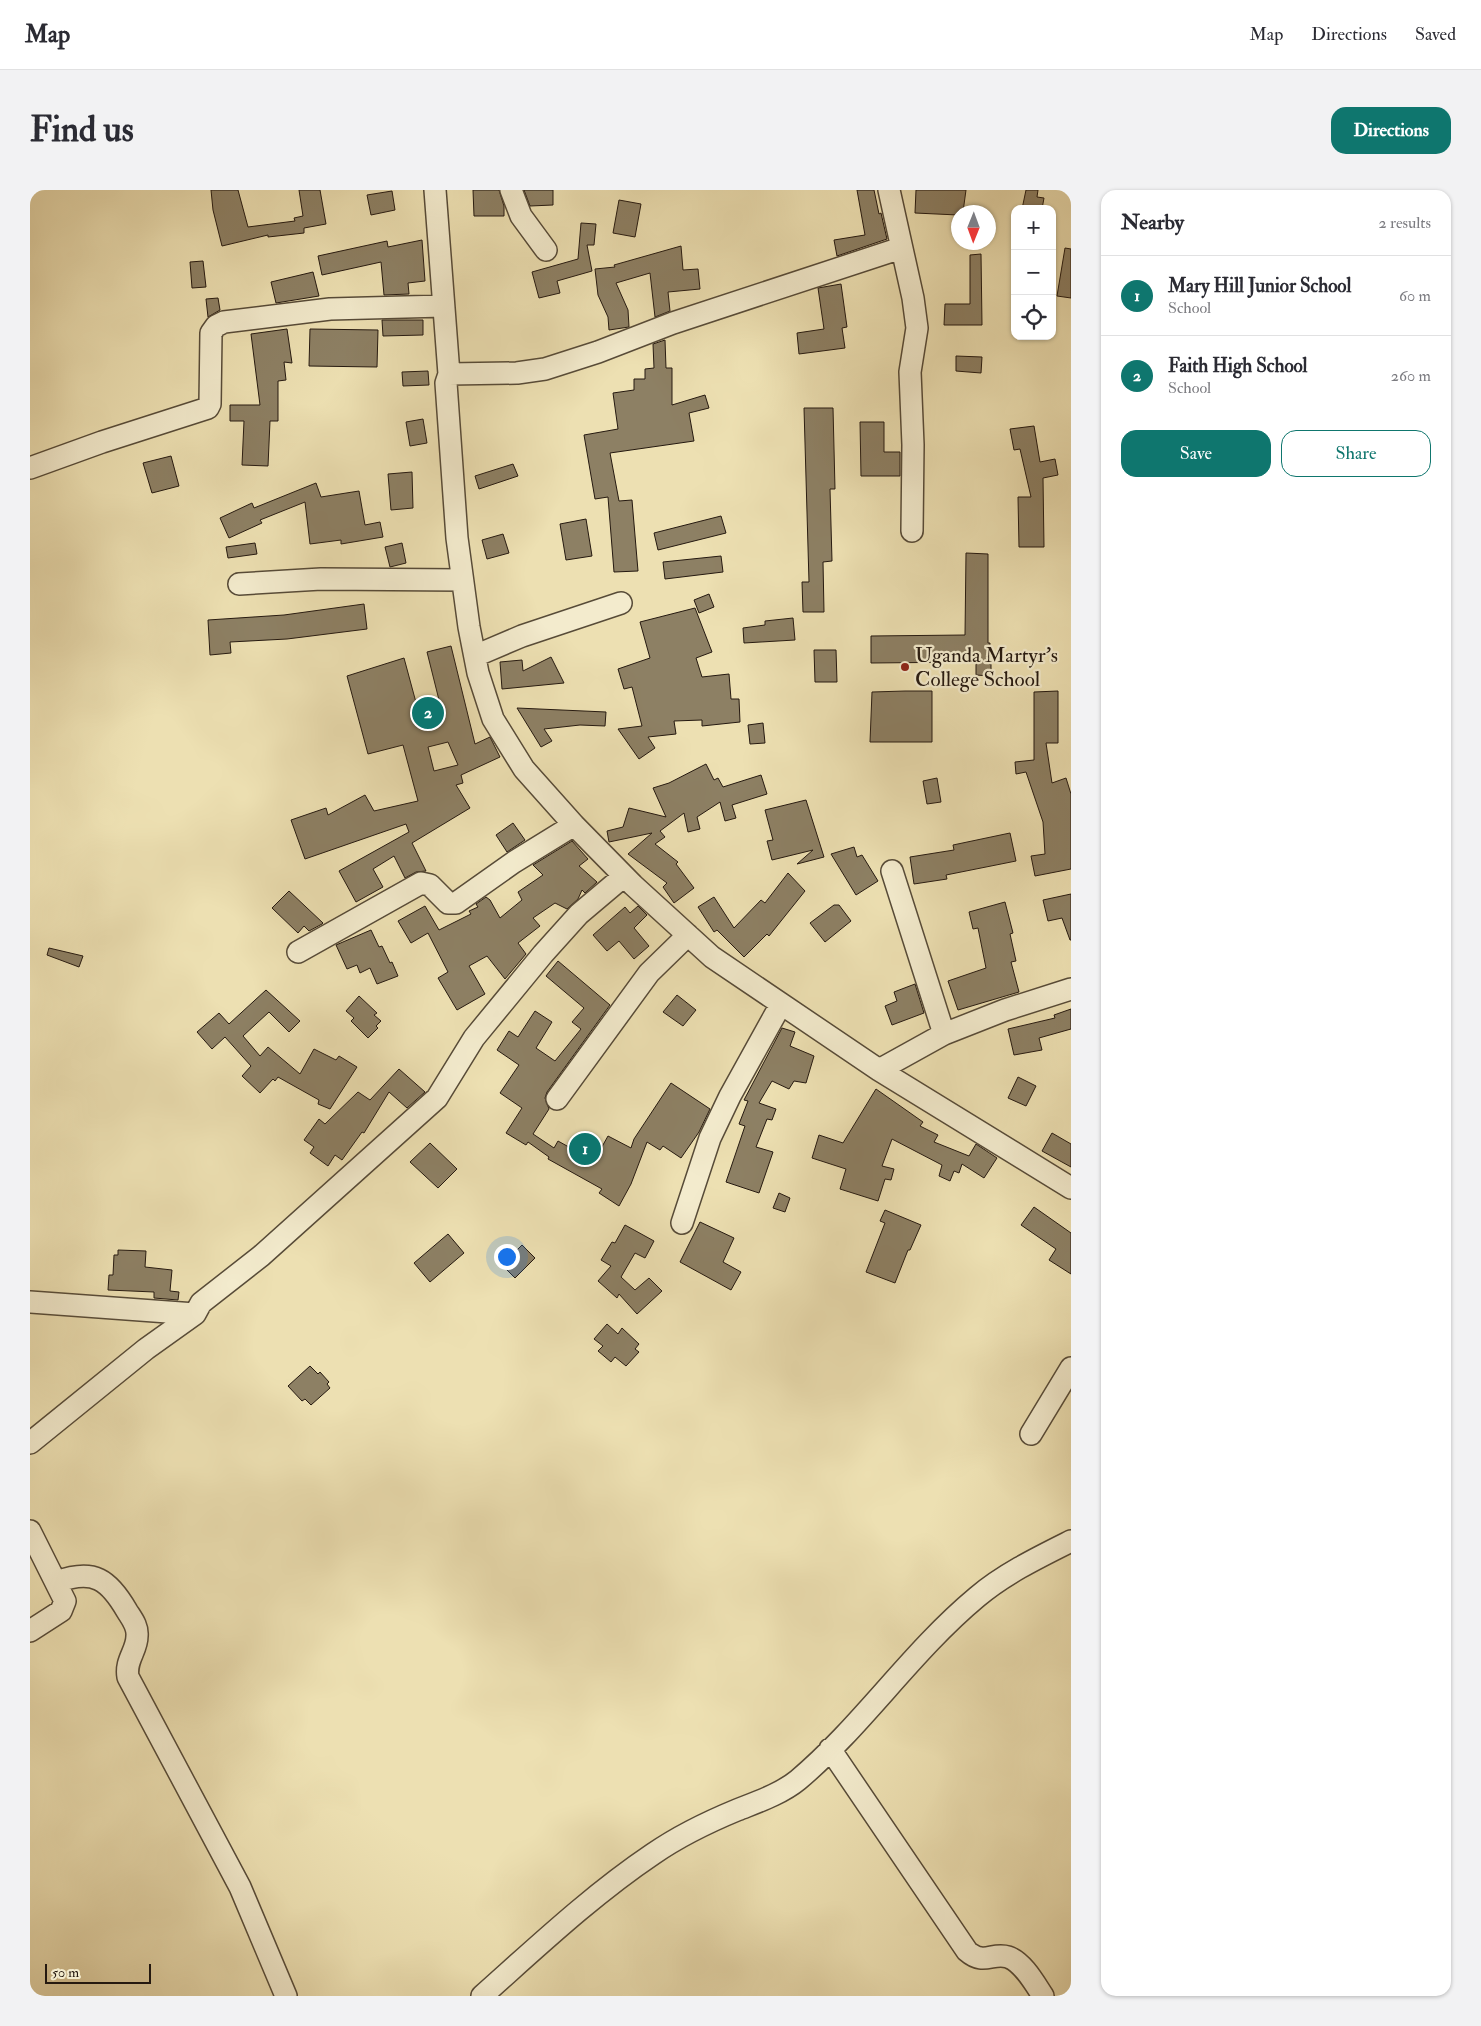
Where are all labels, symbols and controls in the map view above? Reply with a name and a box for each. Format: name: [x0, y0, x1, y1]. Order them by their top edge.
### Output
text: Map: [25, 19, 70, 50]
text: Map: [1250, 23, 1283, 46]
text: Directions: [1311, 23, 1387, 46]
text: Saved: [1415, 23, 1456, 46]
button: Directions: [1331, 107, 1451, 154]
text: Find us: [30, 108, 134, 152]
north arrow: [951, 205, 996, 250]
map controls: [1011, 205, 1056, 340]
button: +: [1011, 205, 1056, 250]
text: Nearby: [1121, 209, 1184, 236]
text: 2 results: [1378, 213, 1431, 233]
button: −: [1011, 250, 1056, 295]
text: Mary Hill Junior School: [1168, 274, 1351, 298]
text: 1: [1134, 286, 1140, 306]
text: 60 m: [1399, 286, 1431, 306]
button: locate: [1011, 295, 1056, 340]
text: School: [1168, 298, 1211, 318]
text: Faith High School: [1168, 354, 1307, 378]
text: 2: [1133, 366, 1141, 386]
text: 260 m: [1391, 366, 1431, 386]
text: School: [1168, 378, 1211, 398]
button: Save: [1121, 430, 1271, 477]
button: Share: [1281, 430, 1431, 477]
place label: Uganda Martyr's College School: [915, 642, 1058, 693]
marker: Uganda Martyr's College School: [899, 661, 911, 673]
pin: 2: [412, 694, 444, 732]
pin: 1: [569, 1130, 601, 1168]
your location: [494, 1244, 520, 1270]
scale bar: [45, 1961, 151, 1984]
text: 50 m: [52, 1964, 79, 1981]

